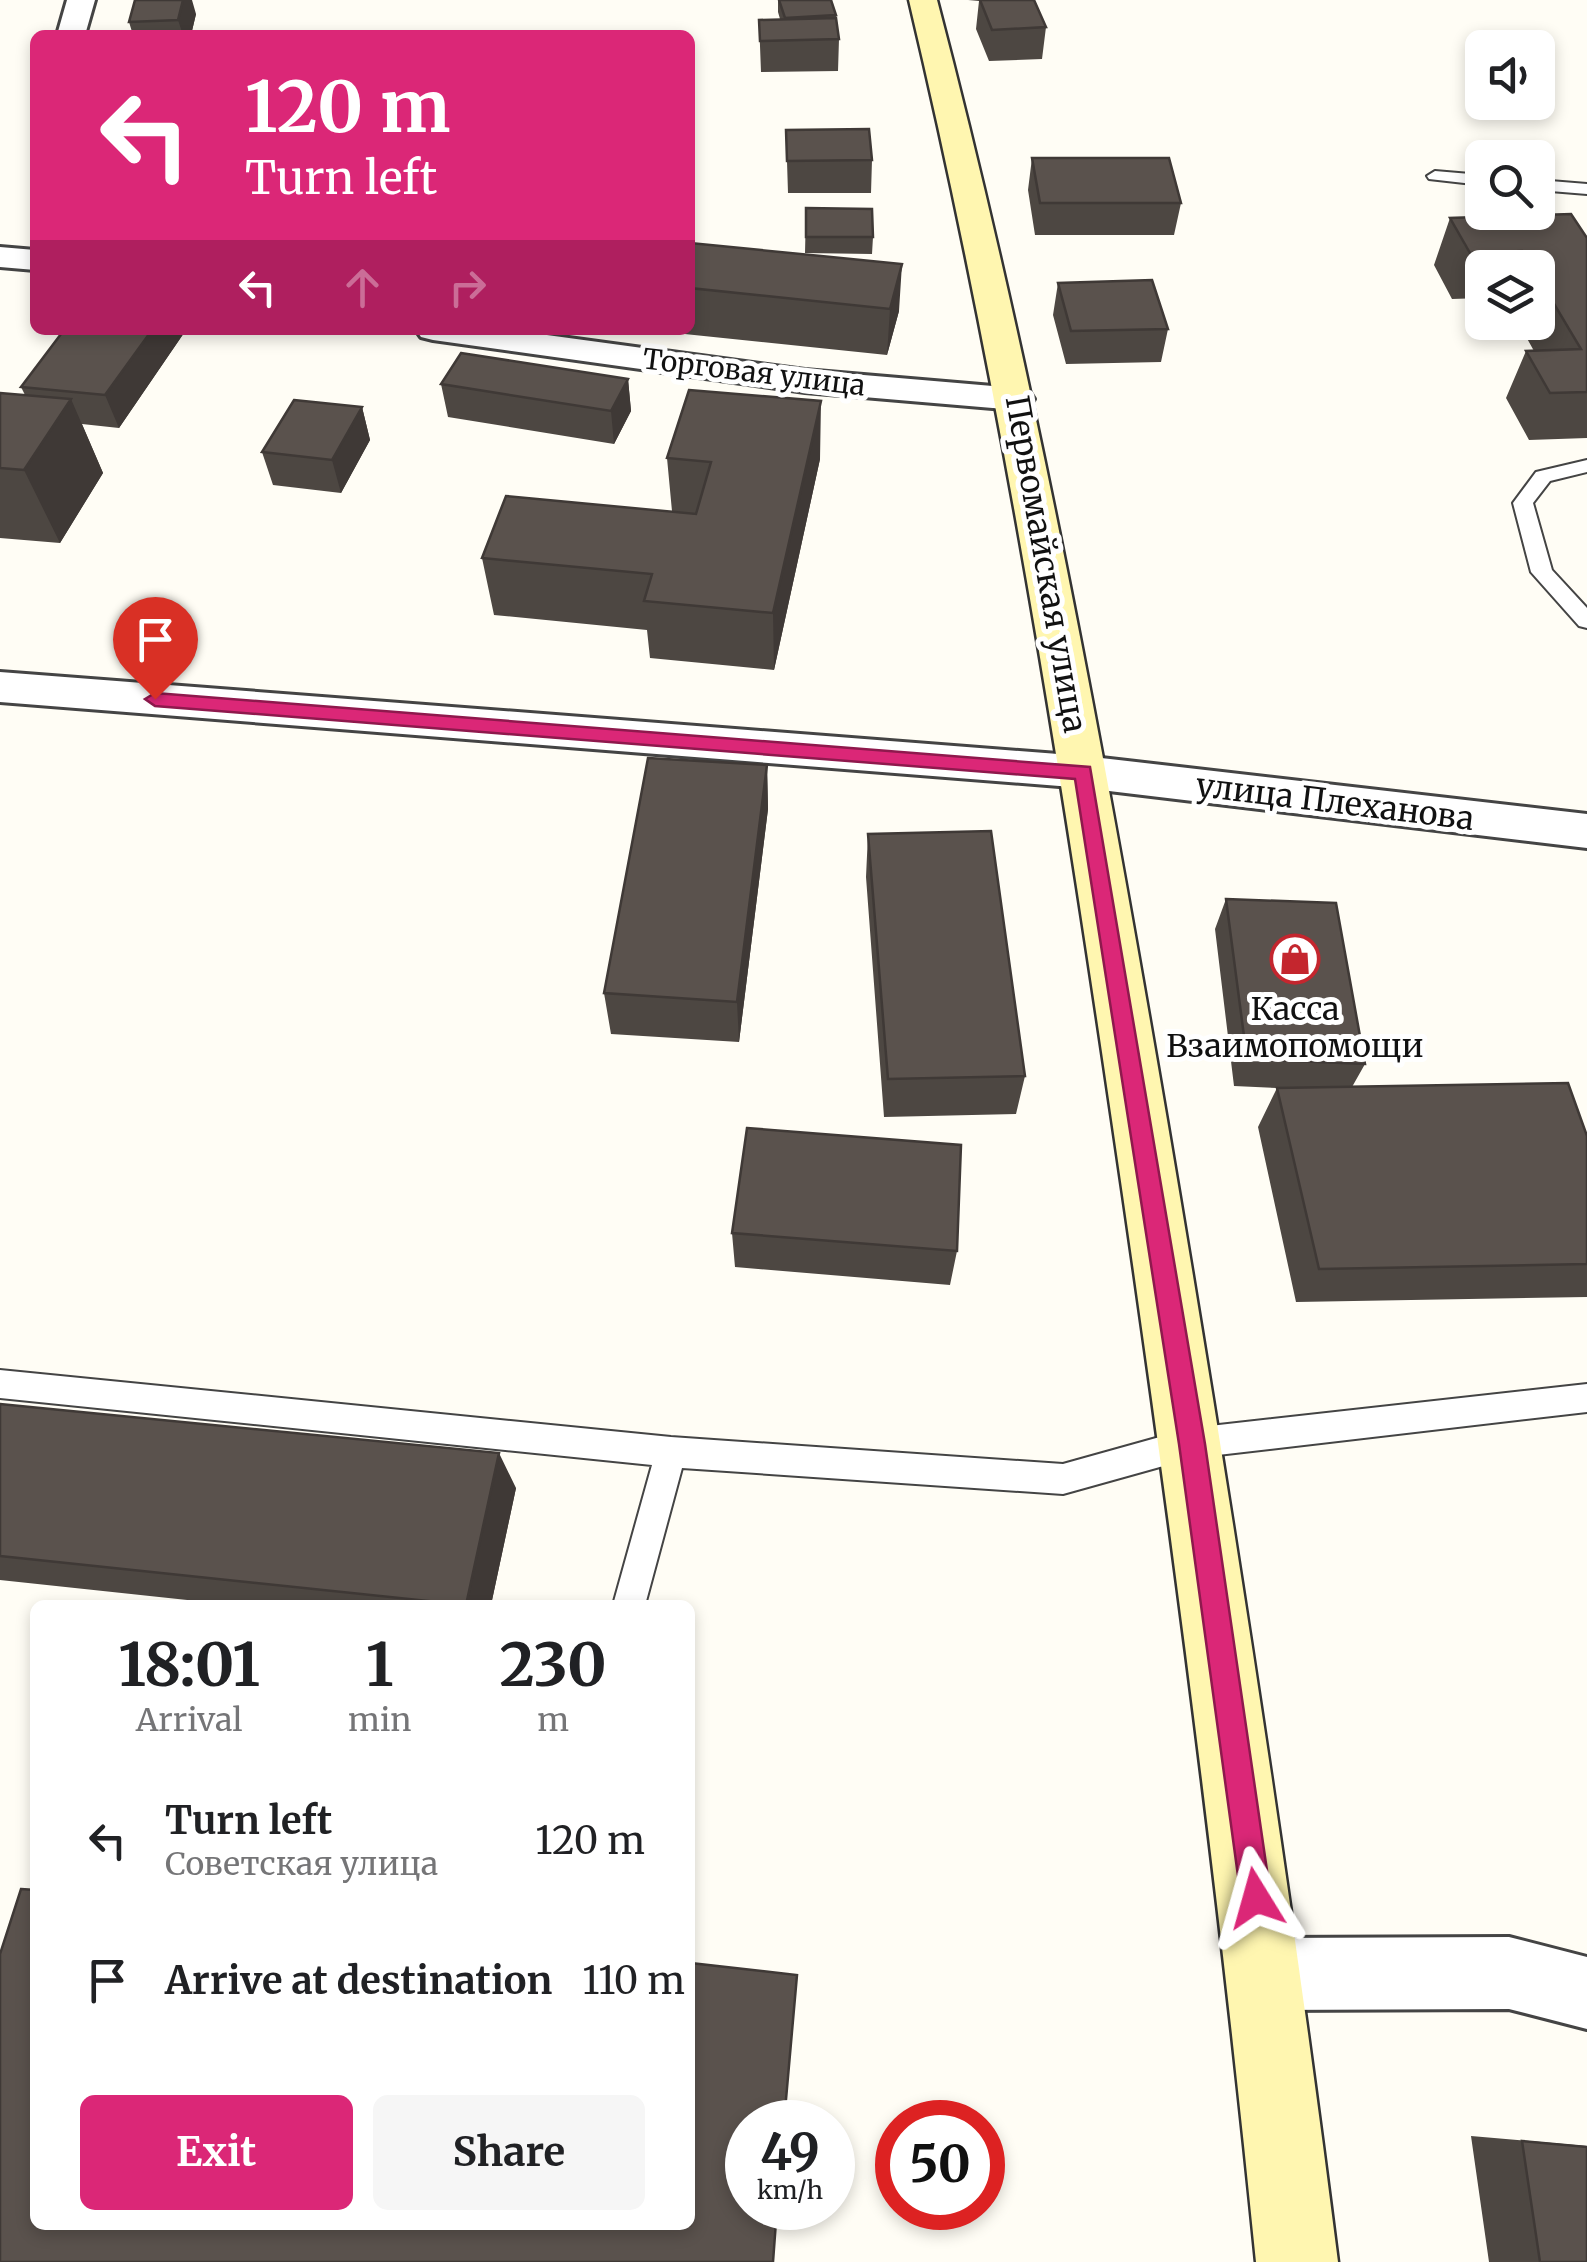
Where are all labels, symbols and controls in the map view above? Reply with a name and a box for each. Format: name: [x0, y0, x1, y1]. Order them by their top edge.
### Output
map controls: [1465, 30, 1555, 340]
button: sound: [1465, 30, 1555, 120]
text: 120 m: [245, 63, 450, 151]
icon: left: [80, 70, 210, 200]
button: search: [1465, 140, 1555, 230]
text: Turn left: [245, 150, 437, 206]
button: layers: [1465, 250, 1555, 340]
icon: left: [230, 260, 285, 315]
icon: ahead: [335, 260, 390, 315]
icon: right: [440, 260, 495, 315]
street label: Торговая улица: [641, 340, 867, 404]
street label: Первомайская улица: [997, 392, 1095, 736]
pin: [113, 597, 198, 700]
icon: arrive: [128, 612, 183, 667]
street label: улица Плеханова: [1194, 765, 1476, 839]
shop icon: Касса Взаимопомощи: [1269, 933, 1321, 985]
place label: Касса Взаимопомощи: [1166, 989, 1424, 1066]
text: 18:01: [118, 1627, 260, 1702]
text: 1: [366, 1627, 394, 1702]
text: 230: [500, 1627, 607, 1702]
text: Arrival: [136, 1700, 242, 1740]
text: min: [348, 1700, 411, 1740]
text: m: [537, 1700, 569, 1740]
text: Turn left: [165, 1797, 332, 1844]
icon: left: [80, 1813, 135, 1868]
text: 120 m: [535, 1817, 645, 1864]
text: Советская улица: [165, 1844, 438, 1884]
position arrow: [1204, 1846, 1308, 1950]
icon: arrive: [80, 1953, 135, 2008]
text: Arrive at destination: [165, 1957, 552, 2004]
text: 110 m: [582, 1957, 685, 2004]
button: Exit: [80, 2095, 353, 2210]
button: Share: [373, 2095, 645, 2210]
speed limit sign: 50: [875, 2100, 1005, 2230]
text: 49: [760, 2121, 820, 2184]
text: km/h: [757, 2174, 823, 2206]

